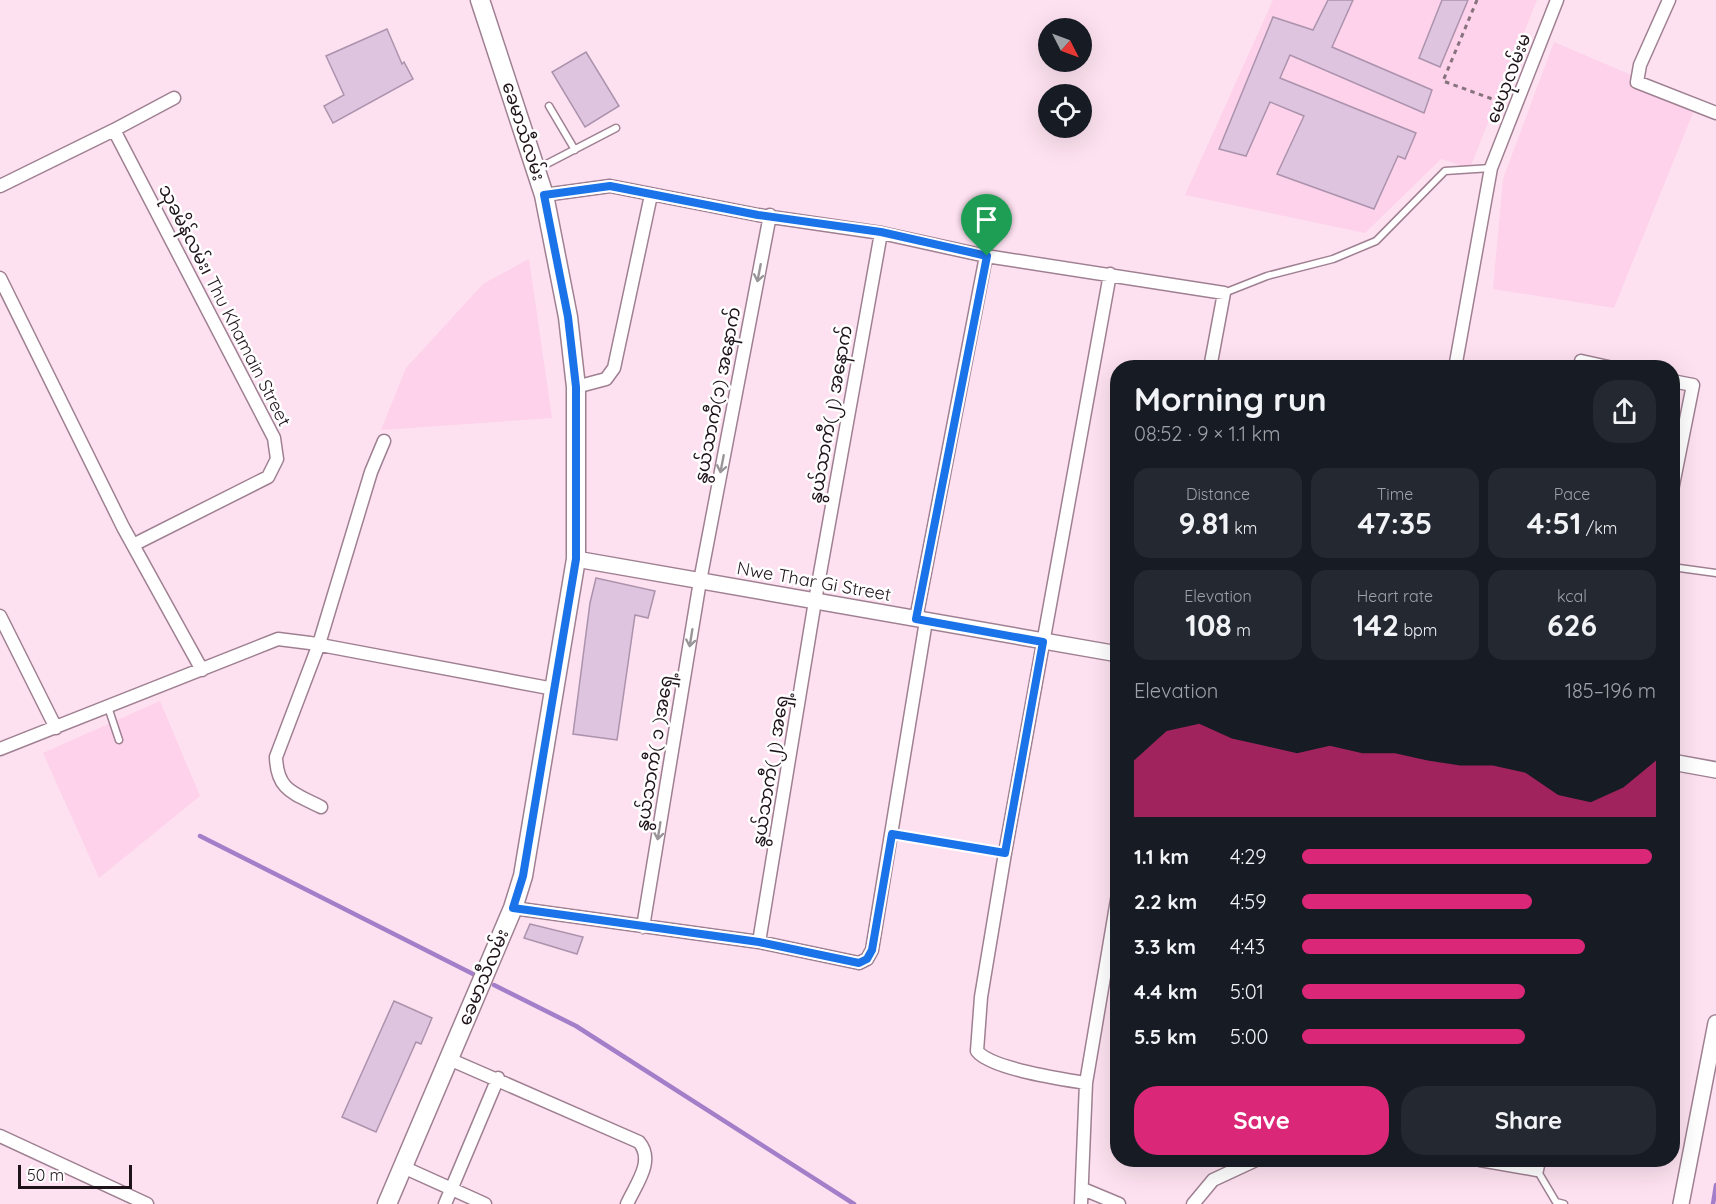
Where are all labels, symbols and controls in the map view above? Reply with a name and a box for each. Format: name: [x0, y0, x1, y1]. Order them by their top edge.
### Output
north arrow: [1038, 18, 1092, 72]
map controls: [1038, 18, 1092, 138]
street label: မေယုလမ်းမ: [1479, 29, 1539, 128]
street label: ခေမာသီလမ်း: [497, 78, 553, 183]
button: locate: [1038, 84, 1092, 138]
street label: သုခမိန်လမ်း၊ Thu Khamain Street: [150, 179, 298, 432]
pin: [961, 194, 1012, 256]
icon: arrive: [970, 203, 1003, 236]
one-way arrow: [753, 263, 764, 282]
street label: နွယ်သာကီ(၁) အနောက်: [687, 305, 749, 486]
street label: နွယ်သာကီ(၂) အနောက်: [801, 323, 861, 505]
text: Morning run: [1134, 378, 1327, 419]
button: share: [1593, 380, 1656, 443]
text: 08:52 · 9 × 1.1 km: [1134, 421, 1281, 446]
one-way arrow: [716, 454, 727, 474]
text: Distance: [1186, 484, 1250, 504]
text: Time: [1377, 484, 1413, 504]
text: Pace: [1554, 484, 1590, 504]
text: 9.81: [1179, 504, 1230, 542]
text: 47:35: [1358, 504, 1432, 542]
text: 4:51: [1527, 504, 1581, 542]
text: km: [1230, 518, 1257, 538]
text: /km: [1581, 518, 1617, 538]
street label: Nwe Thar Gi Street: [735, 556, 893, 606]
text: Elevation: [1184, 586, 1252, 606]
text: Heart rate: [1357, 586, 1433, 606]
text: kcal: [1557, 586, 1587, 606]
text: 108: [1185, 606, 1232, 644]
text: 142: [1353, 606, 1399, 644]
text: 626: [1547, 606, 1597, 644]
text: m: [1232, 620, 1251, 640]
text: bpm: [1399, 620, 1437, 640]
one-way arrow: [685, 628, 696, 648]
street label: နွယ်သာကီ( ၁ )အရှေ့: [628, 669, 682, 833]
text: Elevation: [1134, 678, 1218, 703]
text: 185–196 m: [1565, 678, 1656, 703]
street label: နွယ်သာကီ(၂) အရှေ့: [744, 689, 798, 849]
one-way arrow: [653, 820, 664, 840]
text: 1.1 km: [1134, 844, 1189, 869]
text: 4:29: [1230, 844, 1267, 869]
text: 2.2 km: [1134, 889, 1197, 914]
text: 4:59: [1230, 889, 1266, 914]
street label: ခေမာသီလမ်း: [451, 924, 514, 1029]
text: 3.3 km: [1134, 934, 1196, 959]
text: 4:43: [1230, 934, 1265, 959]
text: 4.4 km: [1134, 979, 1197, 1004]
text: 5:01: [1230, 979, 1264, 1004]
text: 5.5 km: [1134, 1024, 1197, 1049]
text: 5:00: [1230, 1024, 1268, 1049]
button: Save: [1134, 1086, 1389, 1155]
button: Share: [1401, 1086, 1656, 1155]
scale bar: [18, 1162, 132, 1190]
text: 50 m: [27, 1165, 64, 1185]

